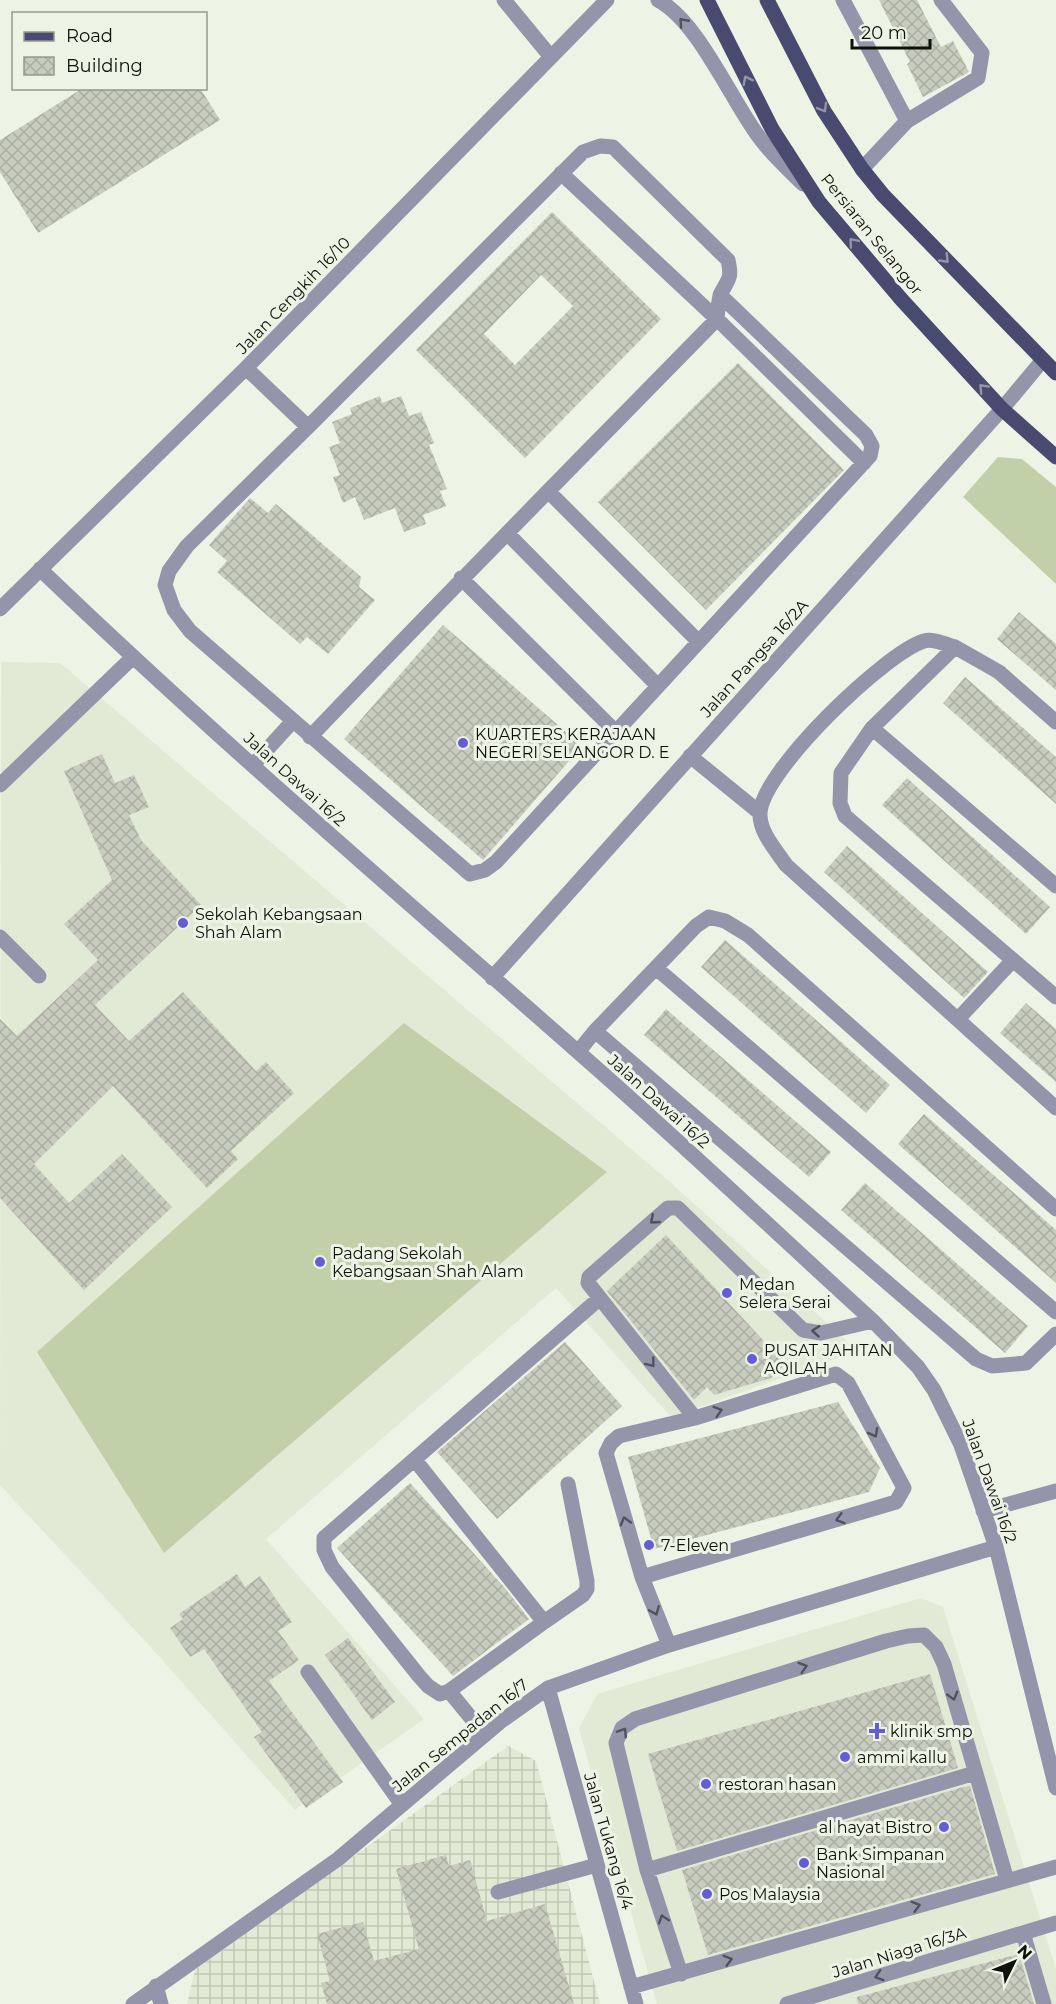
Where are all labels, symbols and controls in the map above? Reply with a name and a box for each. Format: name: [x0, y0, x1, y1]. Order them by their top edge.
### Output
legend: [12, 12, 207, 90]
scale bar: [852, 12, 930, 50]
one-way arrow: [679, 18, 690, 29]
text: 20 m: [861, 22, 907, 44]
text: Road: [66, 25, 113, 47]
text: Building: [66, 55, 143, 77]
one-way arrow: [743, 75, 754, 86]
one-way arrow: [815, 102, 827, 112]
street label: Persiaran Selangor: [817, 170, 926, 299]
street label: Jalan Cengkih 16/10: [232, 233, 354, 359]
one-way arrow: [849, 238, 860, 249]
one-way arrow: [937, 252, 948, 263]
one-way arrow: [979, 384, 990, 394]
street label: Jalan Pangsa 16/2A: [696, 595, 813, 722]
place label: KUARTERS KERAJAAN NEGERI SELANGOR D. E: [475, 725, 670, 762]
street label: Jalan Dawai 16/2: [239, 728, 350, 830]
marker: KUARTERS KERAJAAN NEGERI SELANGOR D. E: [456, 736, 470, 750]
place label: Sekolah Kebangsaan Shah Alam: [195, 905, 363, 942]
marker: Sekolah Kebangsaan Shah Alam: [176, 916, 190, 930]
street label: Jalan Dawai 16/2: [603, 1050, 714, 1152]
one-way arrow: [650, 1213, 661, 1224]
place label: Padang Sekolah Kebangsaan Shah Alam: [332, 1244, 524, 1281]
marker: Padang Sekolah Kebangsaan Shah Alam: [313, 1255, 327, 1269]
place label: Medan Selera Serai: [739, 1275, 831, 1312]
marker: Medan Selera Serai: [720, 1286, 734, 1300]
one-way arrow: [811, 1325, 820, 1338]
place label: PUSAT JAHITAN AQILAH: [764, 1341, 892, 1378]
marker: PUSAT JAHITAN AQILAH: [745, 1352, 759, 1366]
one-way arrow: [644, 1357, 655, 1368]
one-way arrow: [712, 1406, 723, 1418]
street label: Jalan Dawai 16/2: [958, 1416, 1021, 1546]
one-way arrow: [867, 1426, 878, 1437]
one-way arrow: [835, 1512, 846, 1524]
one-way arrow: [620, 1516, 632, 1527]
place label: 7-Eleven: [661, 1536, 729, 1555]
marker: 7-Eleven: [642, 1538, 656, 1552]
one-way arrow: [648, 1605, 660, 1616]
one-way arrow: [797, 1662, 808, 1674]
street label: Jalan Sempadan 16/7: [388, 1675, 532, 1797]
one-way arrow: [946, 1690, 958, 1701]
marker: klinik smp: [868, 1722, 886, 1740]
place label: klinik smp: [890, 1722, 973, 1741]
one-way arrow: [615, 1728, 626, 1739]
place label: ammi kallu: [857, 1748, 947, 1767]
marker: ammi kallu: [838, 1750, 852, 1764]
street label: Jalan Tukang 16/4: [580, 1770, 637, 1912]
place label: restoran hasan: [718, 1775, 836, 1794]
marker: restoran hasan: [699, 1777, 713, 1791]
place label: al hayat Bistro: [819, 1818, 932, 1837]
marker: al hayat Bistro: [937, 1820, 951, 1834]
place label: Bank Simpanan Nasional: [816, 1845, 945, 1882]
marker: Bank Simpanan Nasional: [797, 1856, 811, 1870]
place label: Pos Malaysia: [719, 1885, 821, 1904]
marker: Pos Malaysia: [700, 1887, 714, 1901]
one-way arrow: [910, 1901, 920, 1913]
one-way arrow: [658, 1914, 670, 1924]
street label: Jalan Niaga 16/3A: [829, 1923, 969, 1982]
north arrow: [984, 1932, 1044, 1992]
text: N: [1013, 1941, 1036, 1963]
one-way arrow: [723, 1955, 733, 1968]
one-way arrow: [874, 1969, 885, 1981]

